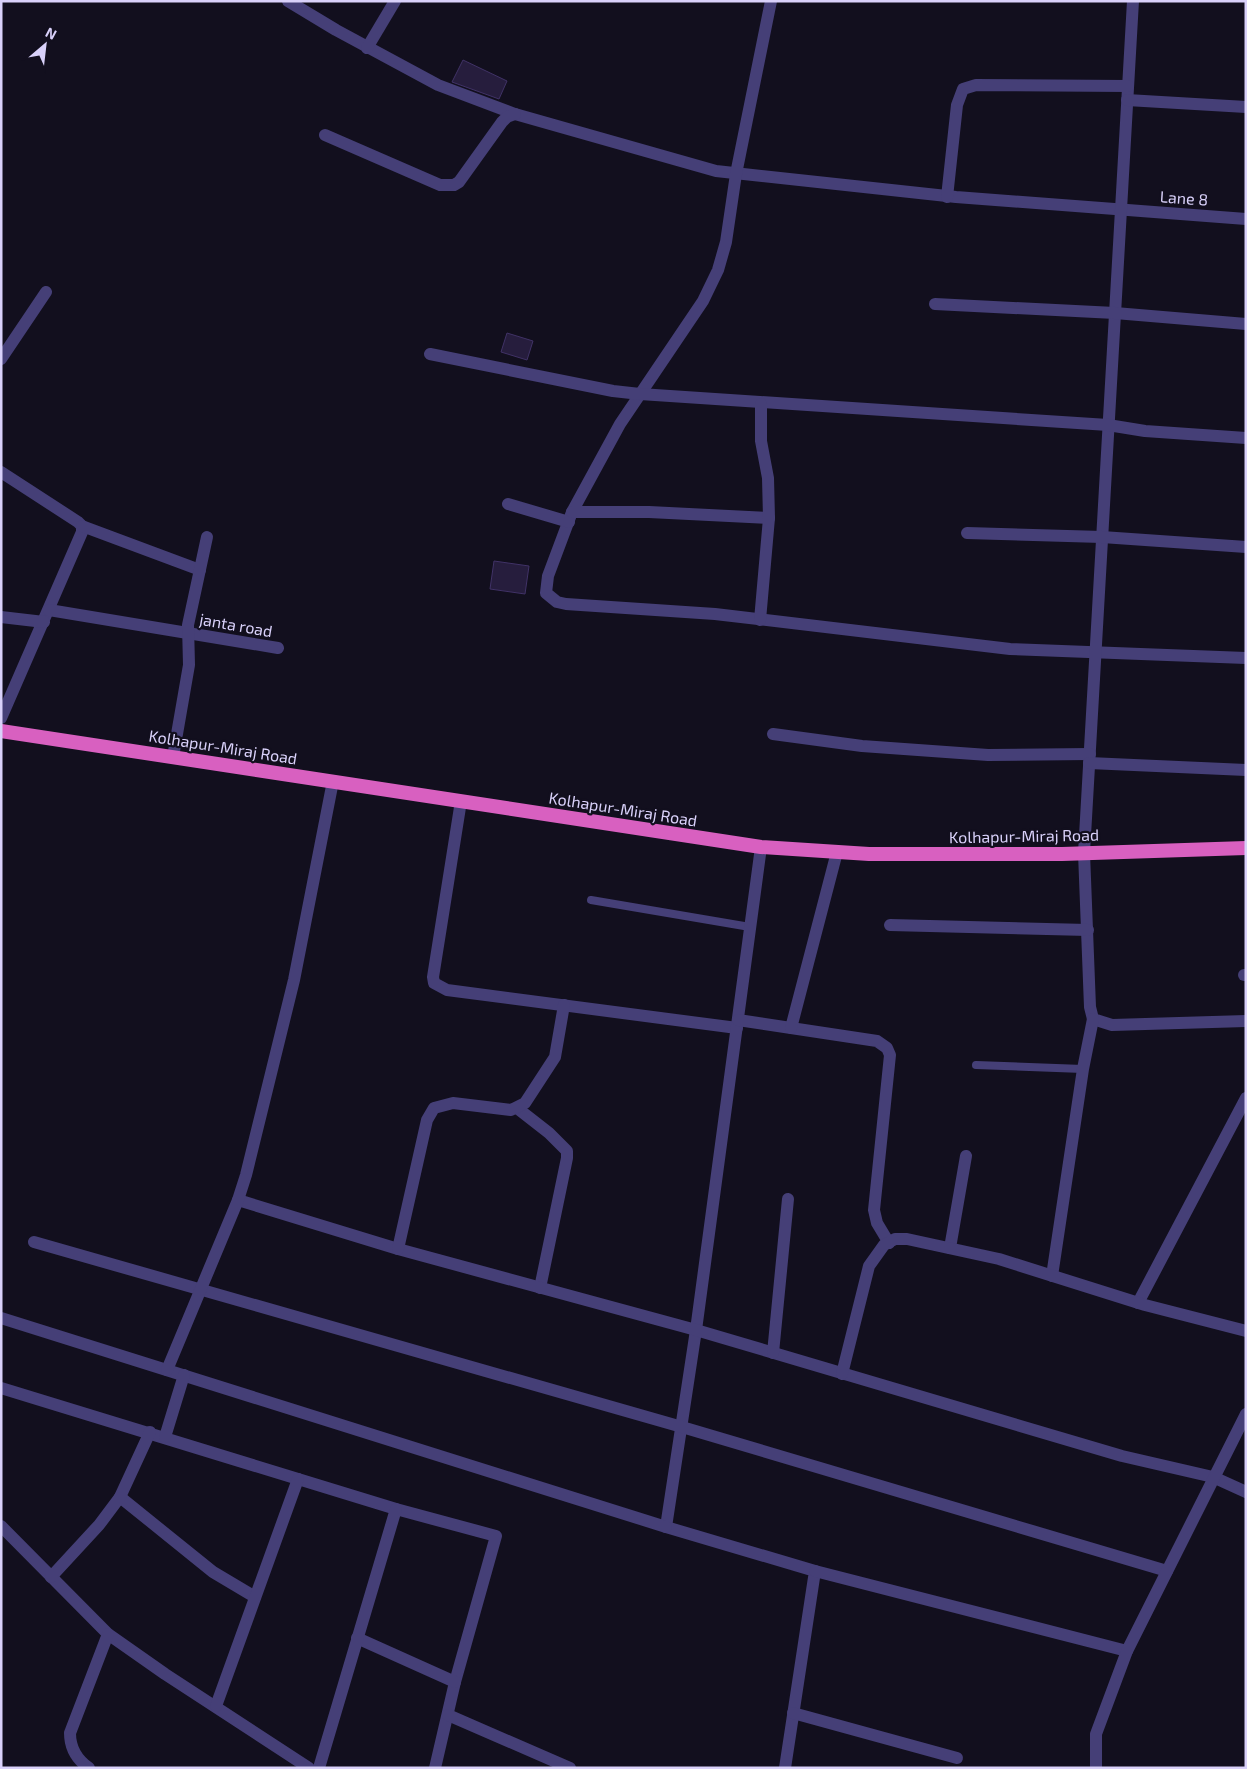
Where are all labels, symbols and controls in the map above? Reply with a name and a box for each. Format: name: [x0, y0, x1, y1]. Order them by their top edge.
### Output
north arrow: [20, 20, 70, 70]
text: N: [43, 23, 60, 43]
street label: Lane 8: [1159, 186, 1209, 209]
street label: janta road: [198, 609, 274, 641]
street label: Kolhapur-Miraj Road: [147, 725, 299, 769]
street label: Kolhapur-Miraj Road: [547, 787, 699, 831]
street label: Kolhapur-Miraj Road: [949, 825, 1099, 847]

